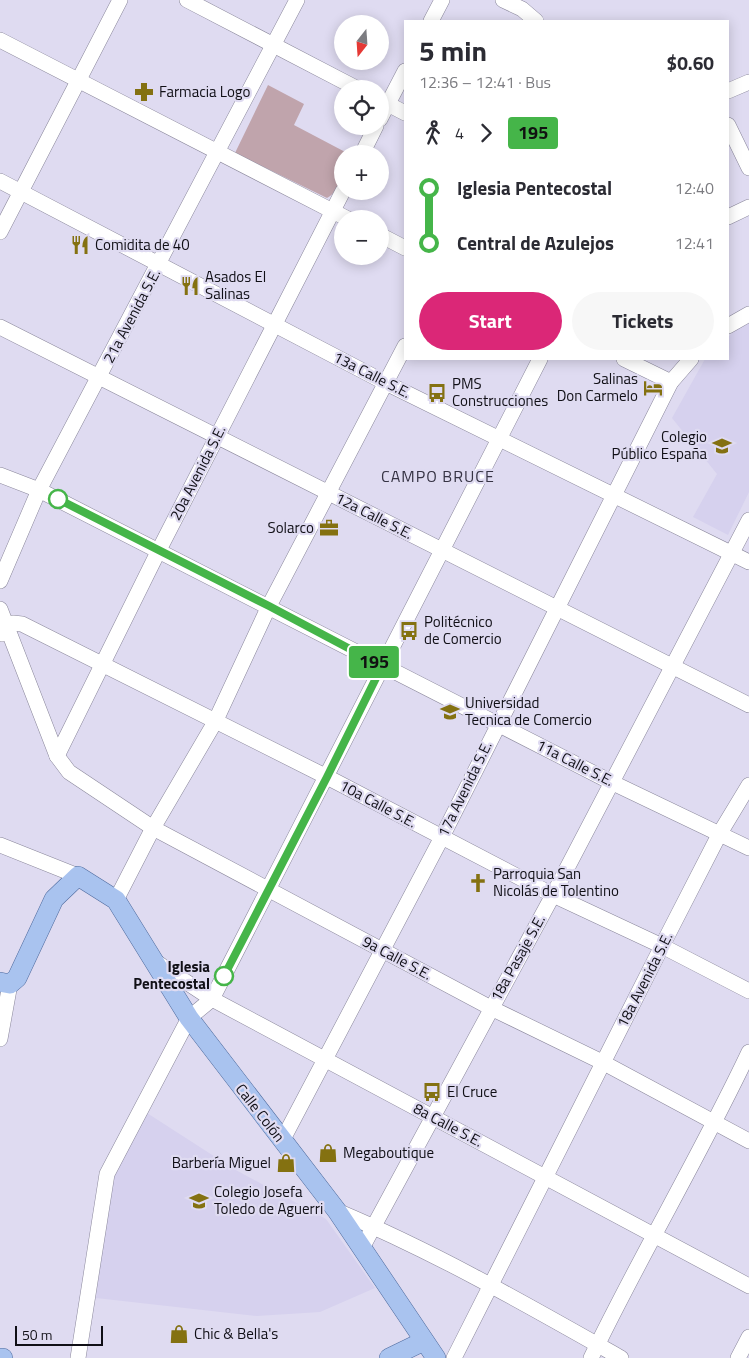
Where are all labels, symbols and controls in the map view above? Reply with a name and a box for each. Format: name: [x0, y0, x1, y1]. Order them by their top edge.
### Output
north arrow: [334, 15, 389, 70]
map controls: [334, 15, 389, 265]
text: 5 min: [419, 29, 487, 72]
text: $0.60: [667, 48, 714, 77]
text: 12:36 – 12:41 · Bus: [419, 70, 551, 94]
place label: Farmacia Logo: [159, 80, 251, 103]
button: locate: [334, 80, 389, 135]
pharmacy icon: Farmacia Logo: [133, 81, 155, 103]
icon: walk: [419, 119, 447, 147]
icon: forward: [472, 119, 500, 147]
text: 195: [518, 119, 548, 146]
text: 4: [455, 121, 464, 145]
button: +: [334, 145, 389, 200]
text: Iglesia Pentecostal: [457, 173, 612, 202]
text: 12:40: [675, 176, 714, 200]
button: −: [334, 210, 389, 265]
text: Central de Azulejos: [457, 228, 614, 257]
text: 12:41: [675, 231, 714, 255]
place label: Comidita de 40: [95, 233, 190, 256]
restaurant icon: Comidita de 40: [69, 234, 91, 256]
street label: 21a Avenida S.E.: [97, 264, 166, 367]
place label: Asados El Salinas: [205, 265, 266, 305]
restaurant icon: Asados El Salinas: [179, 275, 201, 297]
button: Start: [419, 292, 562, 350]
button: Tickets: [572, 292, 714, 350]
street label: 13a Calle S.E.: [330, 345, 415, 404]
place label: Salinas Don Carmelo: [557, 367, 638, 407]
place label: PMS Construcciones: [452, 372, 548, 412]
hotel icon: Salinas Don Carmelo: [642, 377, 664, 399]
bus stop icon: PMS Construcciones: [426, 382, 448, 404]
street label: 20a Avenida S.E.: [164, 421, 231, 524]
place label: Colegio Público España: [612, 425, 707, 465]
school or university icon: Colegio Público España: [711, 435, 733, 457]
district label: CAMPO BRUCE: [381, 464, 495, 488]
street label: 12a Calle S.E.: [332, 486, 417, 545]
unlabelled marker: [48, 489, 68, 509]
place label: Solarco: [268, 516, 314, 539]
office icon: Solarco: [318, 517, 340, 539]
place label: Politécnico de Comercio: [424, 610, 502, 650]
bus stop icon: Politécnico de Comercio: [398, 620, 420, 642]
line badge: 195: [345, 646, 403, 678]
text: 195: [359, 648, 389, 675]
place label: Universidad Tecnica de Comercio: [465, 691, 592, 731]
school or university icon: Universidad Tecnica de Comercio: [439, 701, 461, 723]
street label: 11a Calle S.E.: [533, 733, 618, 792]
street label: 17a Avenida S.E.: [431, 737, 498, 841]
street label: 10a Calle S.E.: [336, 774, 421, 833]
place label: Parroquia San Nicolás de Tolentino: [493, 862, 619, 902]
church icon: Parroquia San Nicolás de Tolentino: [467, 872, 489, 894]
street label: 18a Pasaje S.E.: [484, 910, 551, 1005]
street label: 18a Avenida S.E.: [611, 928, 678, 1031]
street label: 9a Calle S.E.: [358, 930, 436, 985]
place label: Iglesia Pentecostal: [133, 955, 210, 995]
marker: Iglesia Pentecostal: [214, 966, 234, 986]
street label: Calle Colón: [230, 1078, 291, 1147]
place label: El Cruce: [447, 1080, 497, 1103]
bus stop icon: El Cruce: [421, 1081, 443, 1103]
street label: 8a Calle S.E.: [409, 1097, 487, 1152]
place label: Megaboutique: [343, 1141, 434, 1164]
shop icon: Megaboutique: [317, 1142, 339, 1164]
place label: Barbería Miguel: [172, 1151, 271, 1174]
shop icon: Barbería Miguel: [275, 1152, 297, 1174]
place label: Colegio Josefa Toledo de Aguerri: [214, 1180, 323, 1220]
school or university icon: Colegio Josefa Toledo de Aguerri: [188, 1190, 210, 1212]
place label: Chic & Bella's: [194, 1322, 278, 1345]
scale bar: [15, 1323, 102, 1346]
shop icon: Chic & Bella's: [168, 1323, 190, 1345]
text: 50 m: [22, 1324, 52, 1345]

